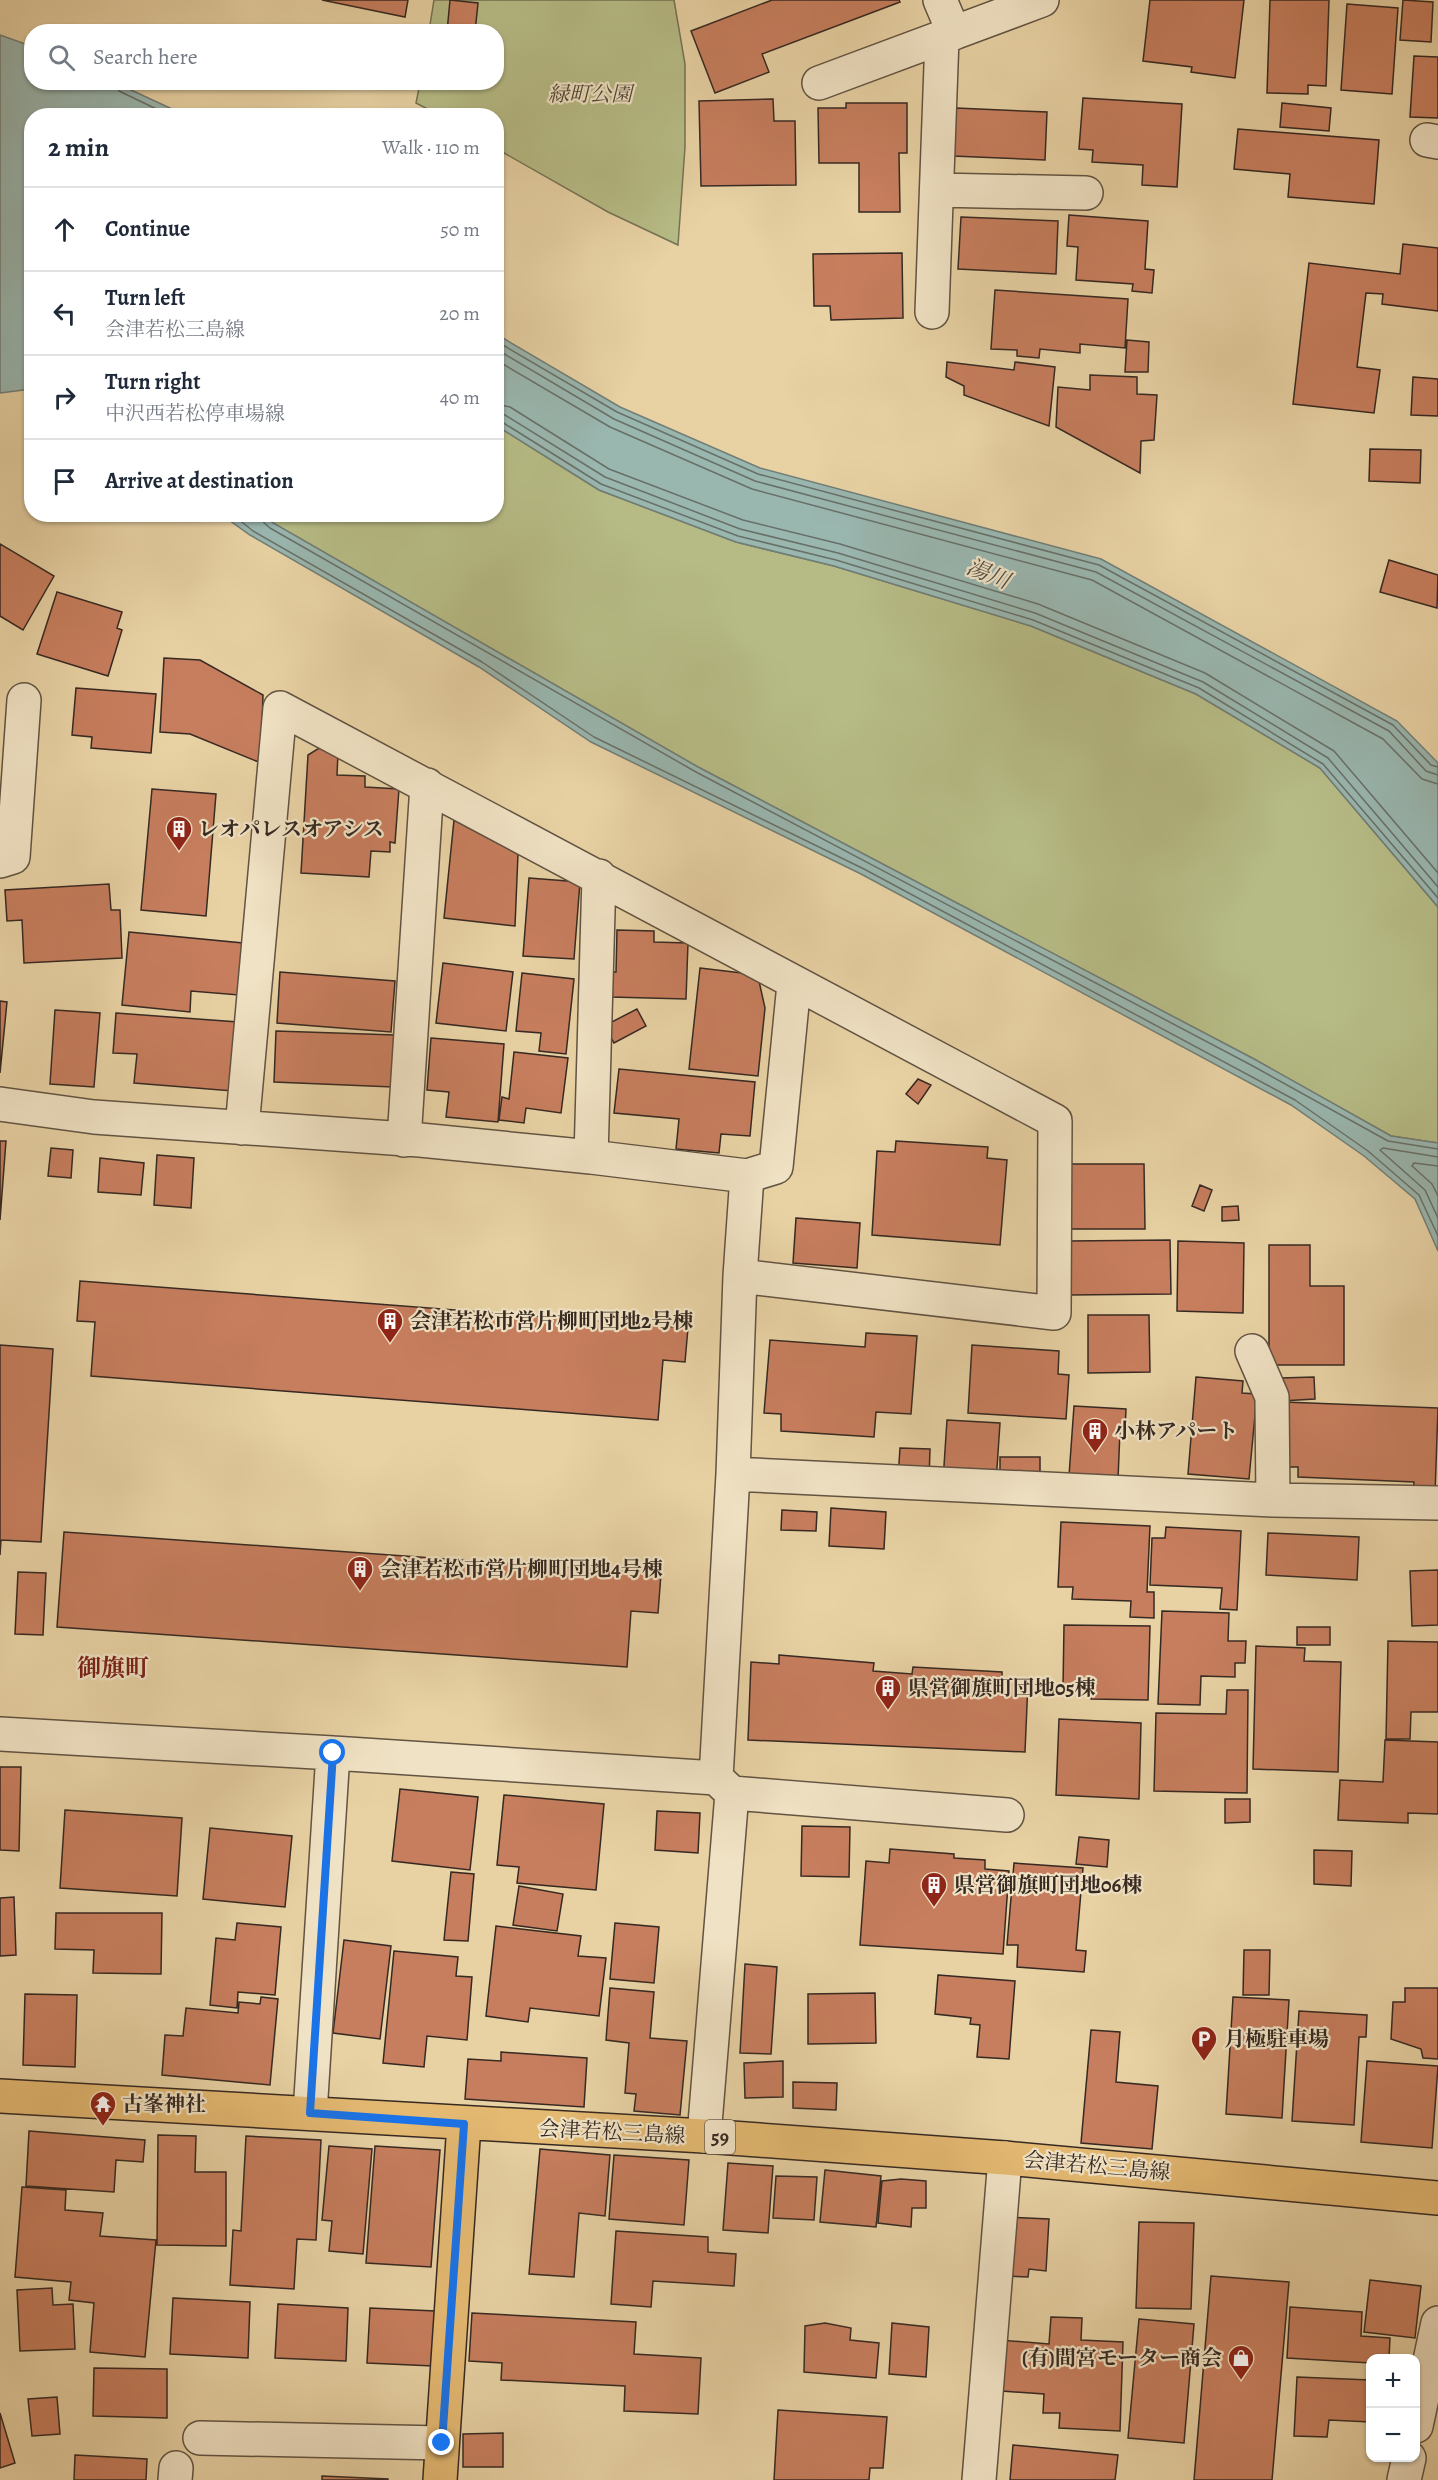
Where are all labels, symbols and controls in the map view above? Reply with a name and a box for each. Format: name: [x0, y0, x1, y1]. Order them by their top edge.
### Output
search box: [24, 24, 504, 90]
icon: search: [45, 41, 78, 74]
text: Search here: [93, 42, 198, 72]
park label: 緑町公園: [548, 80, 635, 108]
text: 2 min: [48, 130, 109, 165]
text: Walk · 110 m: [382, 134, 480, 161]
icon: ahead: [48, 213, 81, 246]
text: Continue: [105, 214, 190, 244]
text: 50 m: [440, 216, 480, 243]
text: Turn left: [105, 283, 185, 313]
icon: left: [48, 297, 81, 330]
text: 20 m: [439, 300, 480, 327]
text: 会津若松三島線: [105, 316, 245, 343]
text: Turn right: [105, 367, 201, 397]
icon: right: [48, 381, 81, 414]
text: 40 m: [440, 384, 480, 411]
text: 中沢西若松停車場線: [105, 400, 285, 427]
icon: arrive: [48, 465, 81, 498]
text: Arrive at destination: [105, 466, 294, 496]
water label: 湯川: [962, 552, 1016, 597]
building icon: レオパレスオアシス: [164, 814, 194, 852]
place label: レオパレスオアシス: [198, 815, 384, 843]
building icon: 会津若松市営片柳町団地2号棟: [375, 1306, 405, 1344]
place label: 会津若松市営片柳町団地2号棟: [410, 1307, 693, 1335]
building icon: 小林アパート: [1080, 1416, 1110, 1454]
place label: 小林アパート: [1114, 1417, 1238, 1445]
building icon: 会津若松市営片柳町団地4号棟: [345, 1554, 375, 1592]
place label: 会津若松市営片柳町団地4号棟: [380, 1555, 663, 1583]
district label: 御旗町: [77, 1652, 149, 1684]
building icon: 県営御旗町団地05棟: [873, 1673, 903, 1711]
place label: 県営御旗町団地05棟: [908, 1674, 1096, 1702]
route start: [319, 1739, 345, 1765]
building icon: 県営御旗町団地06棟: [919, 1870, 949, 1908]
place label: 県営御旗町団地06棟: [954, 1871, 1142, 1899]
parking icon: 月極駐車場: [1189, 2024, 1219, 2062]
place label: 月極駐車場: [1224, 2025, 1329, 2053]
temple icon: 古峯神社: [88, 2089, 118, 2127]
place label: 古峯神社: [122, 2090, 206, 2118]
street label: 会津若松三島線: [538, 2114, 686, 2150]
road number: 59: [705, 2120, 735, 2154]
street label: 会津若松三島線: [1023, 2146, 1171, 2186]
shop icon: (有)間宮モーター商会: [1226, 2343, 1256, 2381]
place label: (有)間宮モーター商会: [1022, 2344, 1222, 2372]
map controls: [1366, 2354, 1420, 2462]
button: +: [1366, 2354, 1420, 2408]
button: −: [1366, 2408, 1420, 2462]
route end: [428, 2429, 454, 2455]

